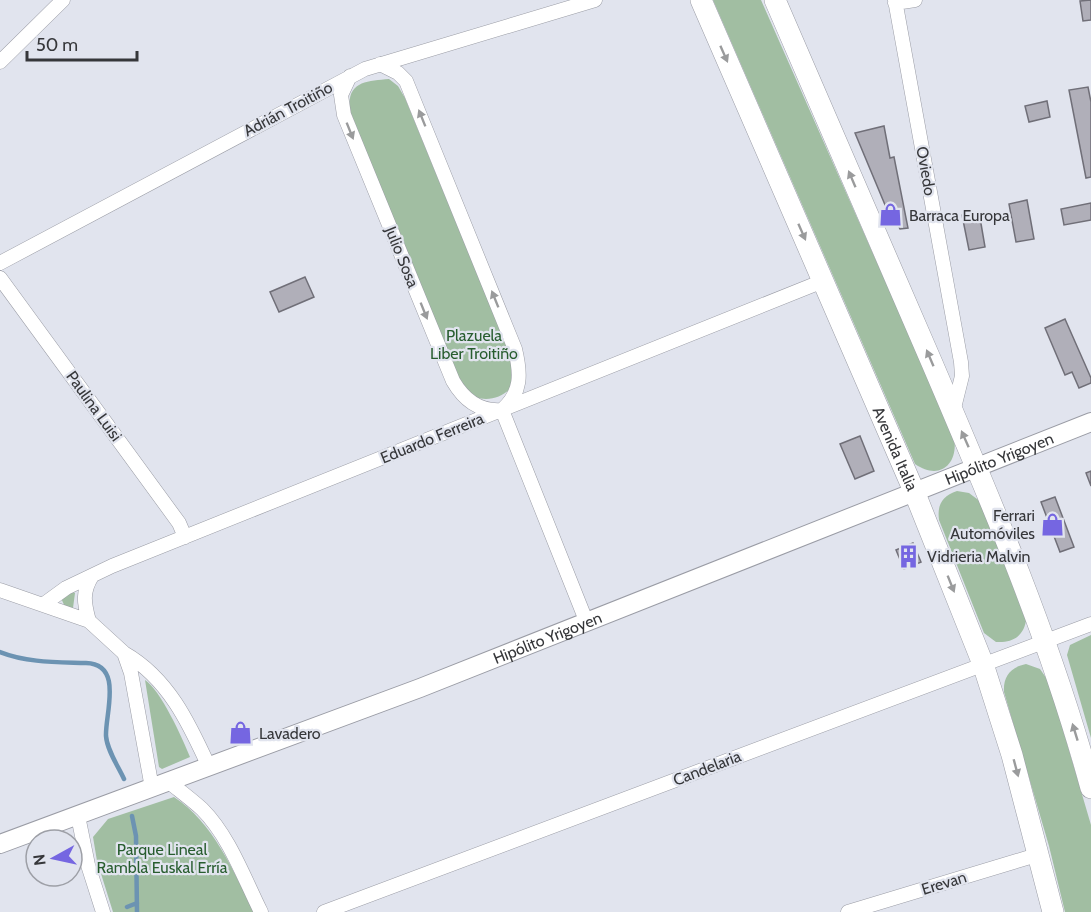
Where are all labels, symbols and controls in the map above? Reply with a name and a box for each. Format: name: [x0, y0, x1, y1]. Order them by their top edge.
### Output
scale bar: [27, 24, 136, 62]
text: 50 m: [36, 34, 78, 56]
one-way arrow: [719, 45, 729, 63]
street label: Adrián Troitiño: [240, 78, 336, 140]
one-way arrow: [417, 109, 426, 127]
one-way arrow: [345, 122, 355, 140]
street label: Oviedo: [912, 145, 940, 197]
one-way arrow: [847, 170, 857, 188]
shop icon: Barraca Europa: [878, 202, 904, 228]
place label: Barraca Europa: [909, 206, 1010, 225]
street label: Julio Sosa: [381, 223, 423, 291]
one-way arrow: [797, 224, 807, 242]
one-way arrow: [489, 290, 499, 308]
one-way arrow: [420, 302, 429, 320]
park label: Plazuela Liber Troitiño: [430, 326, 518, 363]
one-way arrow: [925, 349, 935, 367]
street label: Paulina Luisi: [62, 367, 126, 445]
street label: Avenida Italia: [869, 404, 922, 494]
street label: Eduardo Ferreira: [378, 409, 487, 467]
street label: Hipólito Yrigoyen: [942, 428, 1056, 489]
one-way arrow: [960, 430, 970, 448]
place label: Ferrari Automóviles: [950, 506, 1035, 543]
shop icon: Ferrari Automóviles: [1040, 511, 1066, 537]
building icon: Vidrieria Malvin: [896, 543, 922, 569]
place label: Vidrieria Malvin: [927, 547, 1031, 566]
one-way arrow: [947, 575, 956, 593]
street label: Hipólito Yrigoyen: [490, 607, 604, 668]
shop icon: Lavadero: [228, 720, 254, 746]
one-way arrow: [1070, 723, 1079, 741]
place label: Lavadero: [259, 724, 321, 743]
street label: Candelaria: [670, 746, 744, 790]
one-way arrow: [1012, 759, 1021, 777]
north arrow: [24, 828, 84, 888]
park label: Parque Lineal Rambla Euskal Erría: [97, 840, 228, 877]
text: N: [29, 853, 50, 867]
street label: Erevan: [919, 867, 969, 899]

